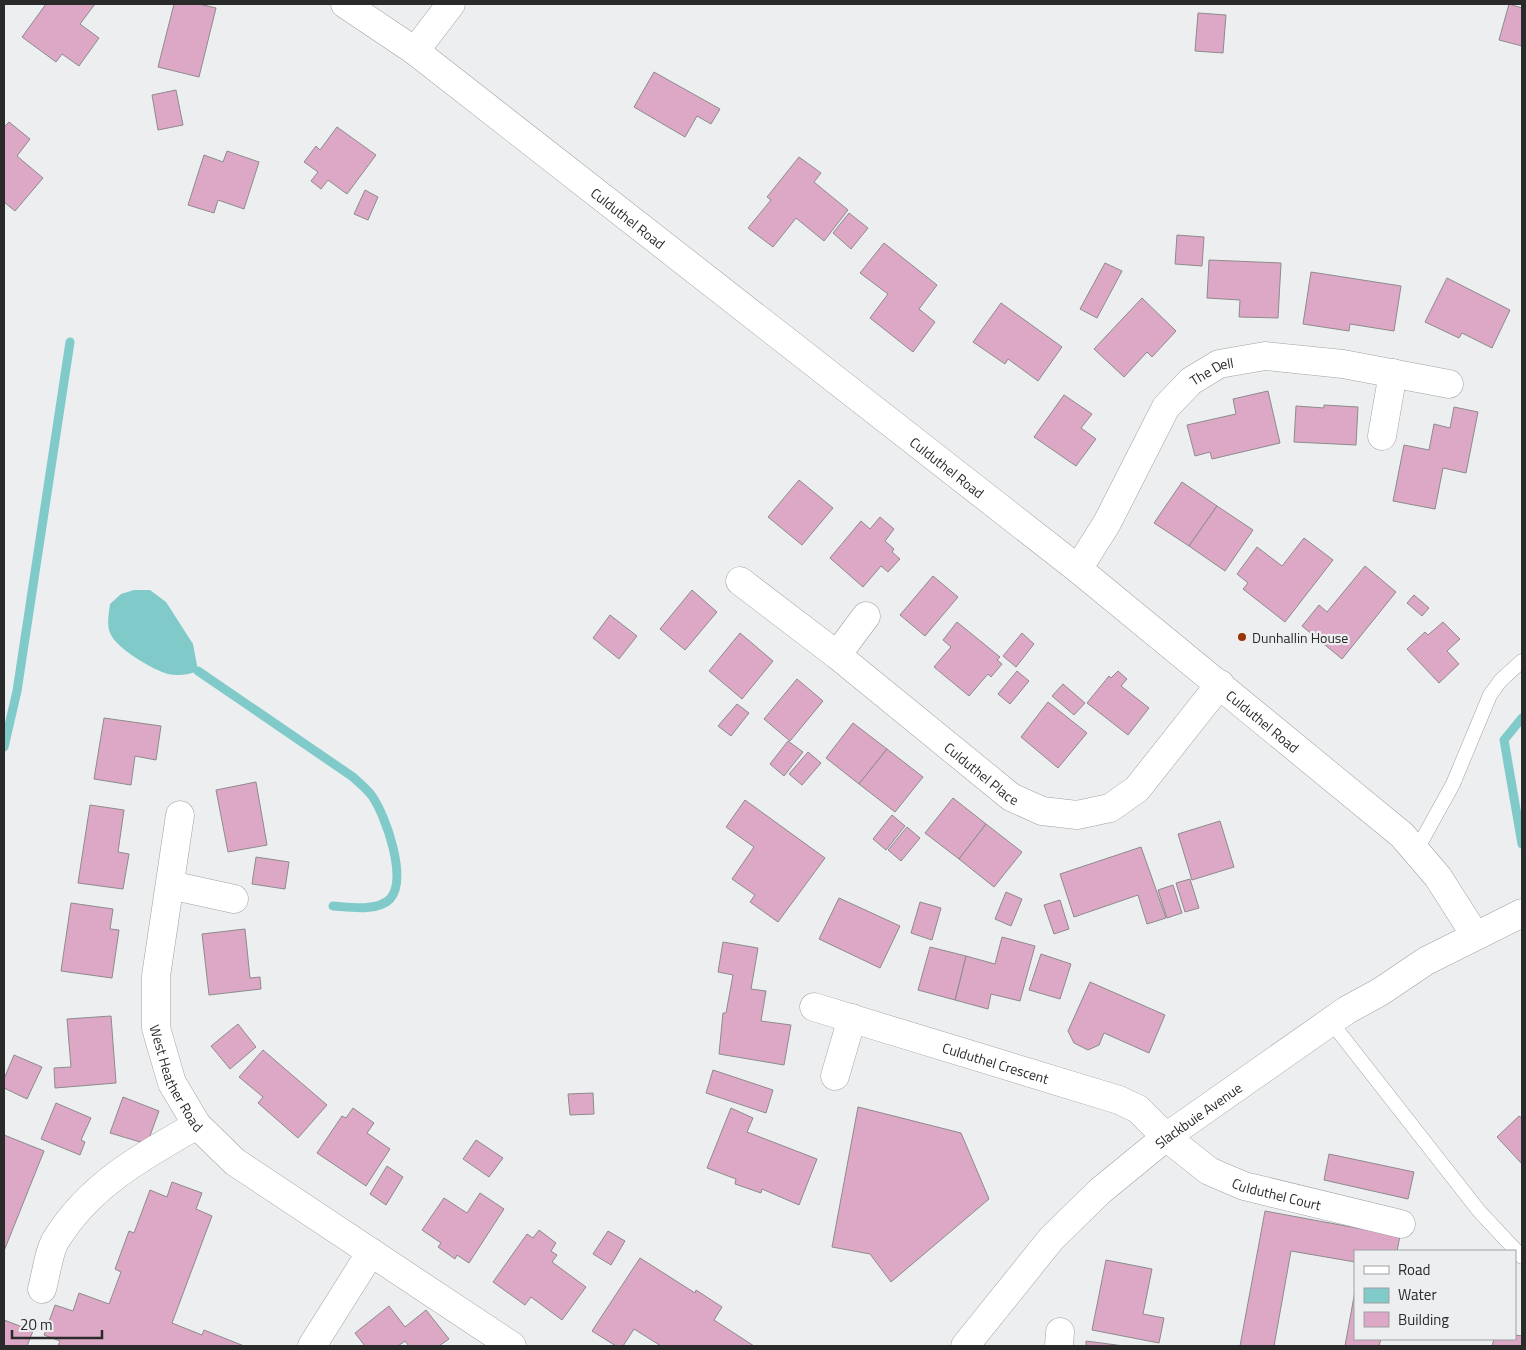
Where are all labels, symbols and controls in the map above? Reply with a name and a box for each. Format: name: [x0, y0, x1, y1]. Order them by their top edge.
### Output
street label: Culduthel Road: [587, 182, 670, 253]
street label: The Dell: [1185, 351, 1235, 390]
street label: Culduthel Road: [906, 431, 989, 503]
place label: Dunhallin House: [1252, 627, 1348, 648]
marker: Dunhallin House: [1236, 631, 1248, 643]
street label: Culduthel Road: [1222, 684, 1304, 757]
street label: Culduthel Place: [940, 736, 1022, 810]
street label: West Heather Road: [145, 1022, 208, 1136]
street label: Culduthel Crescent: [940, 1036, 1052, 1089]
street label: Slackbuie Avenue: [1150, 1077, 1246, 1153]
street label: Culduthel Court: [1229, 1172, 1323, 1215]
legend: [1354, 1250, 1516, 1340]
text: Road: [1398, 1258, 1430, 1281]
text: Water: [1398, 1283, 1437, 1306]
scale bar: [12, 1308, 102, 1340]
text: Building: [1398, 1308, 1449, 1331]
text: 20 m: [20, 1313, 53, 1336]

